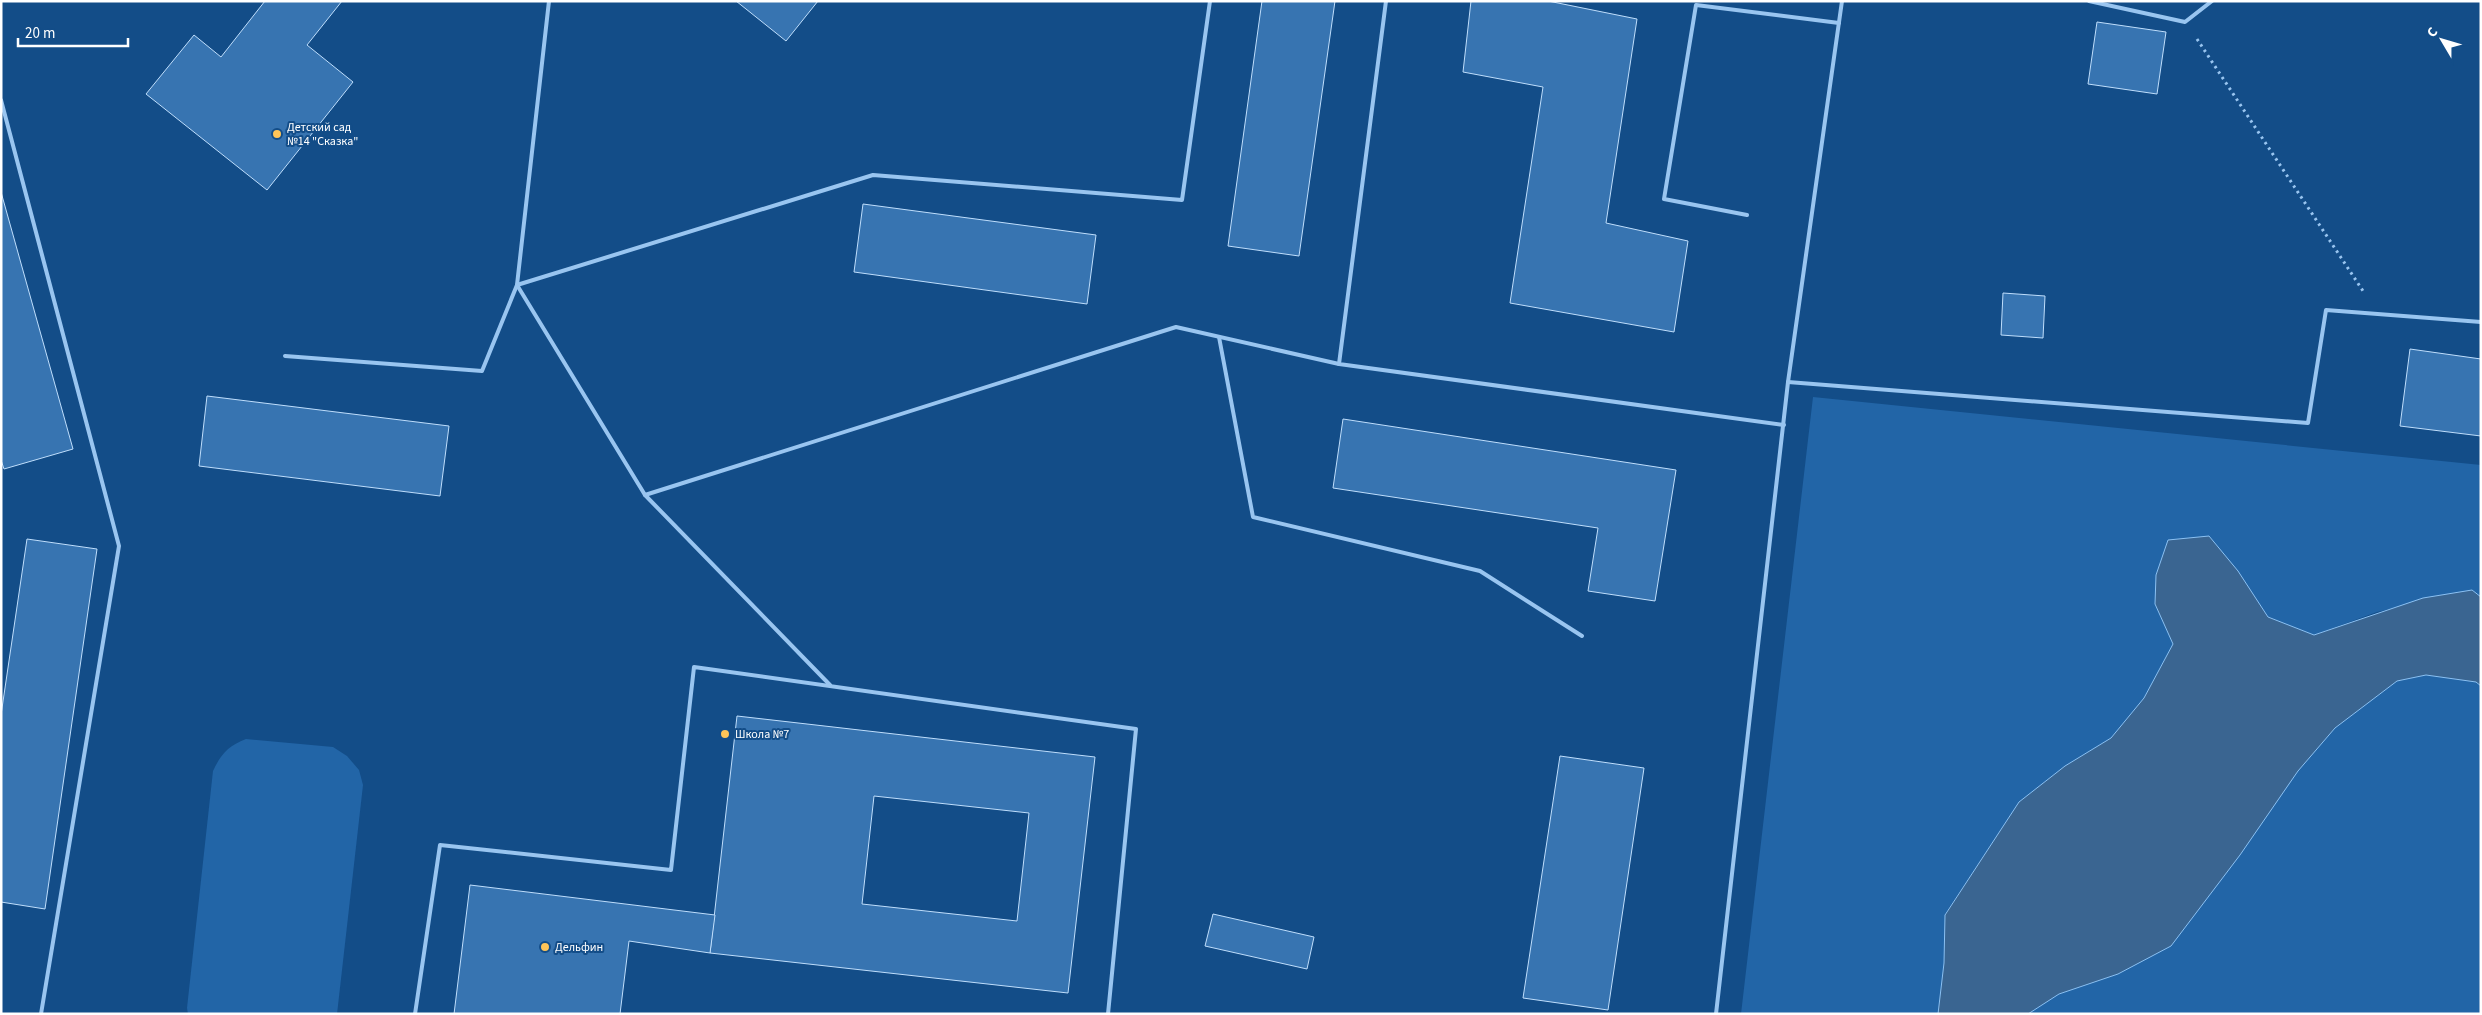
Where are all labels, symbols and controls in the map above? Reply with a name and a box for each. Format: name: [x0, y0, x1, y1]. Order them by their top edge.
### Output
scale bar: [18, 15, 128, 47]
north arrow: [2417, 15, 2467, 65]
text: 20 m: [25, 23, 55, 44]
text: С: [2422, 23, 2443, 42]
place label: Детский сад №14 "Сказка": [287, 119, 358, 150]
marker: Детский сад №14 "Сказка": [271, 128, 283, 140]
place label: Школа №7: [735, 726, 789, 743]
marker: Школа №7: [719, 728, 731, 740]
place label: Дельфин: [555, 939, 603, 956]
marker: Дельфин: [539, 941, 551, 953]

